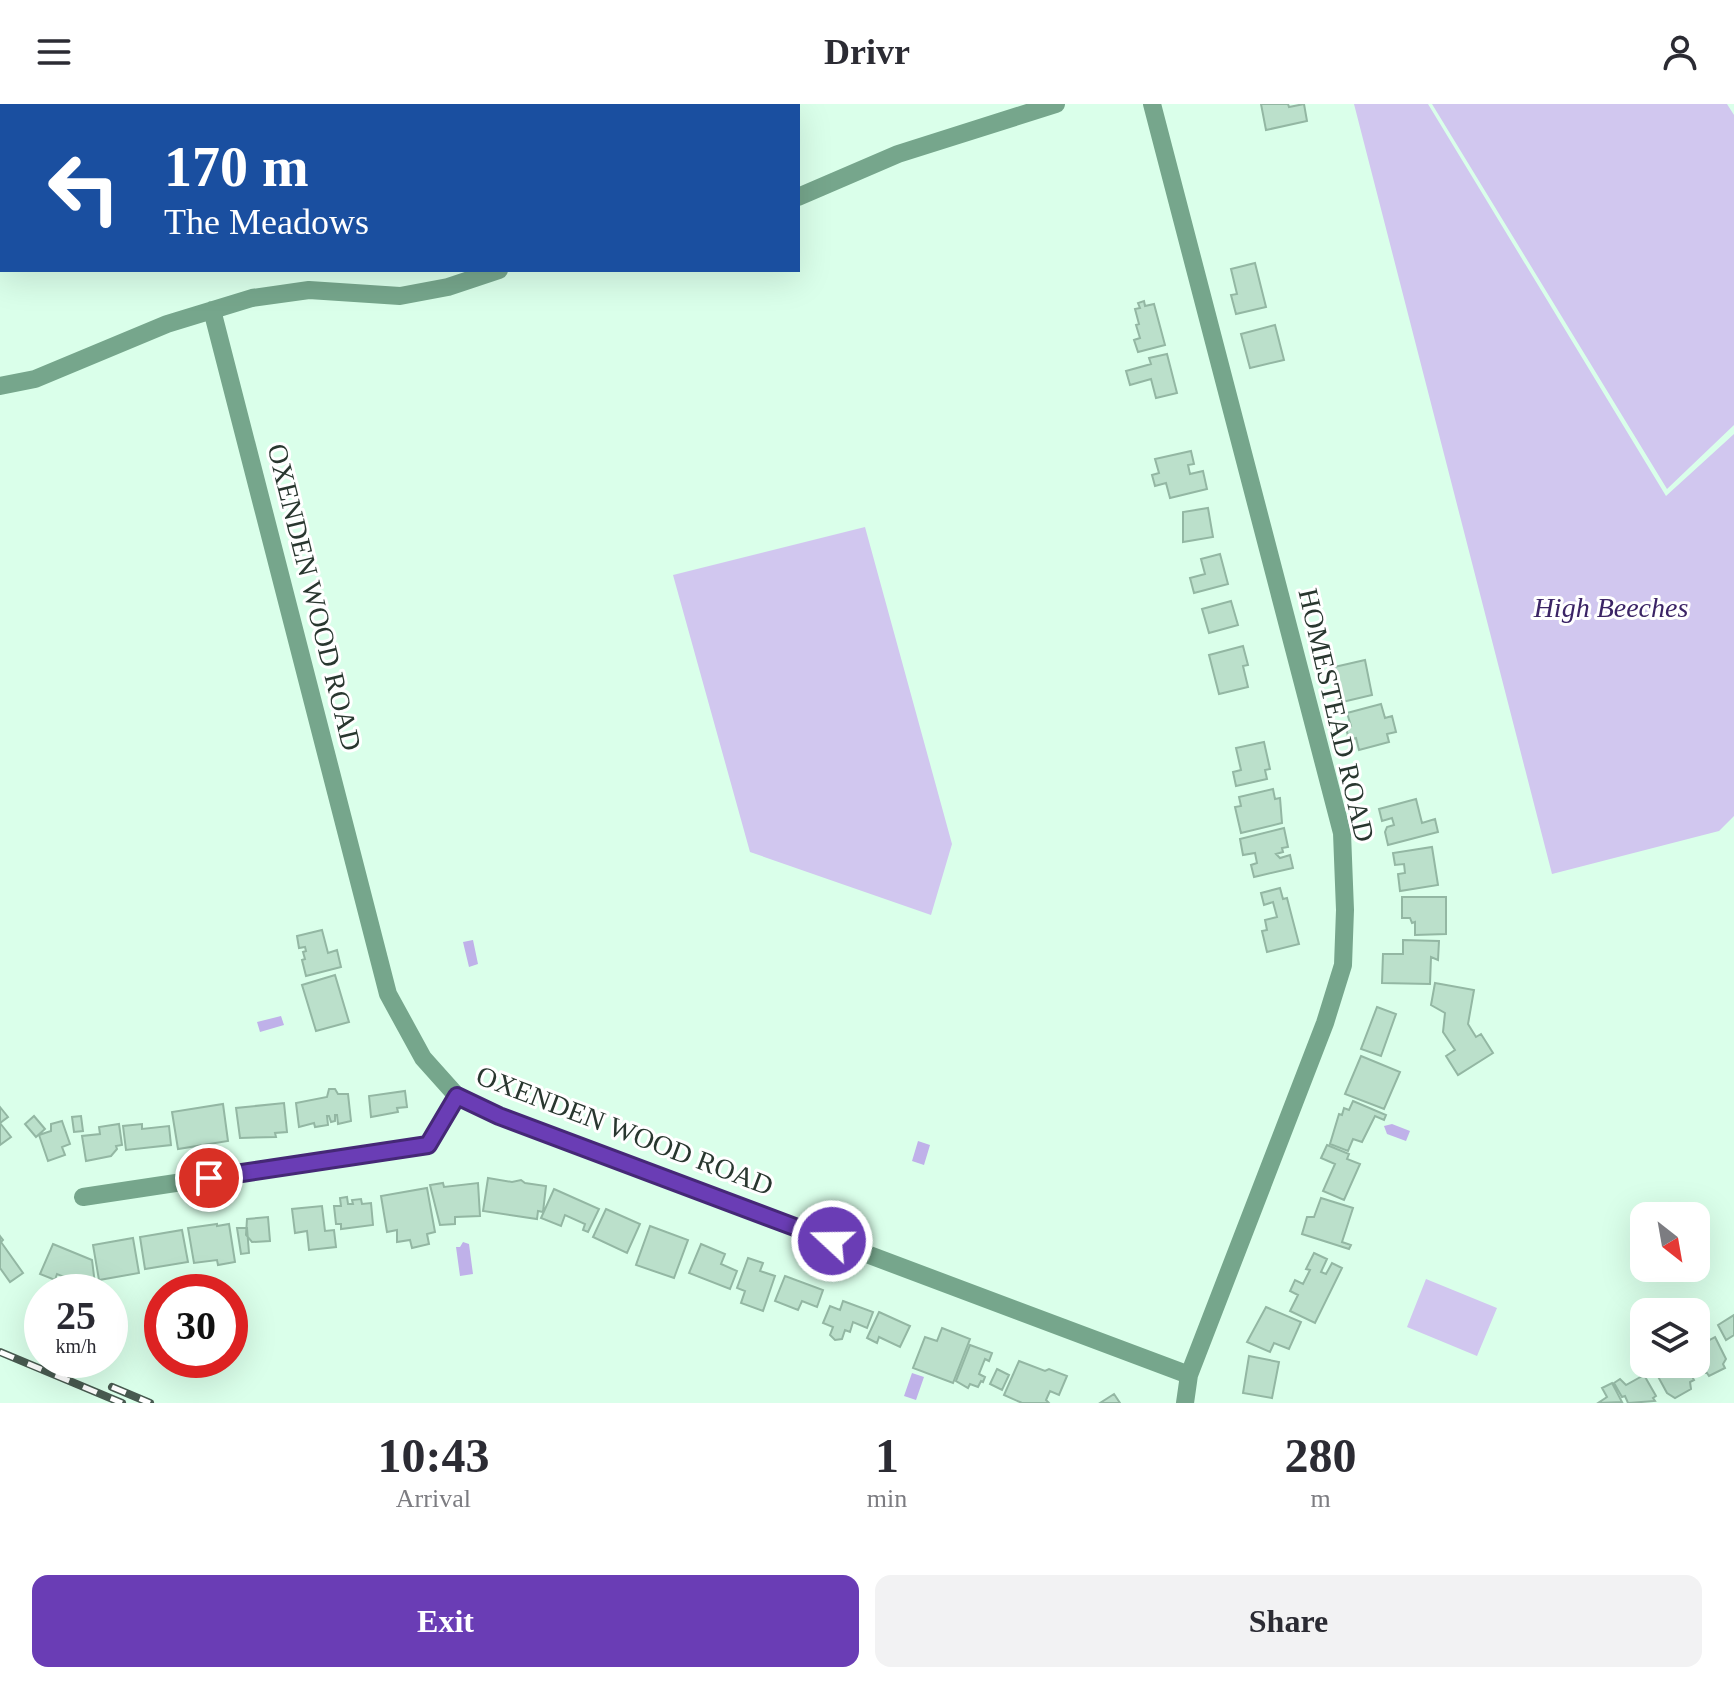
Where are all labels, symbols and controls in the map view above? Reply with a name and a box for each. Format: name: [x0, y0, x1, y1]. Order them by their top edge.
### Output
icon: menu: [32, 30, 76, 74]
icon: person: [1658, 30, 1702, 74]
text: Drivr: [824, 32, 910, 72]
icon: left: [32, 136, 136, 240]
text: 170 m: [164, 136, 309, 198]
text: The Meadows: [164, 202, 369, 242]
street label: OXENDEN WOOD ROAD: [261, 440, 368, 754]
street label: HOMESTEAD ROAD: [1292, 585, 1381, 845]
park label: High Beeches: [1533, 592, 1688, 623]
street label: OXENDEN WOOD ROAD: [472, 1060, 778, 1201]
pin: [175, 1144, 243, 1212]
icon: arrive: [187, 1156, 231, 1200]
position arrow: [790, 1199, 874, 1283]
north arrow: [1630, 1202, 1710, 1282]
map controls: [1630, 1202, 1710, 1378]
speed limit sign: 30: [144, 1274, 248, 1378]
text: 25: [56, 1293, 96, 1338]
button: layers: [1630, 1298, 1710, 1378]
text: km/h: [55, 1335, 97, 1357]
text: 10:43: [377, 1429, 489, 1482]
text: 1: [875, 1429, 899, 1482]
text: 280: [1285, 1429, 1357, 1482]
text: Arrival: [396, 1484, 471, 1513]
text: min: [867, 1484, 907, 1513]
text: m: [1310, 1484, 1331, 1513]
button: Exit: [32, 1575, 859, 1667]
button: Share: [875, 1575, 1702, 1667]

